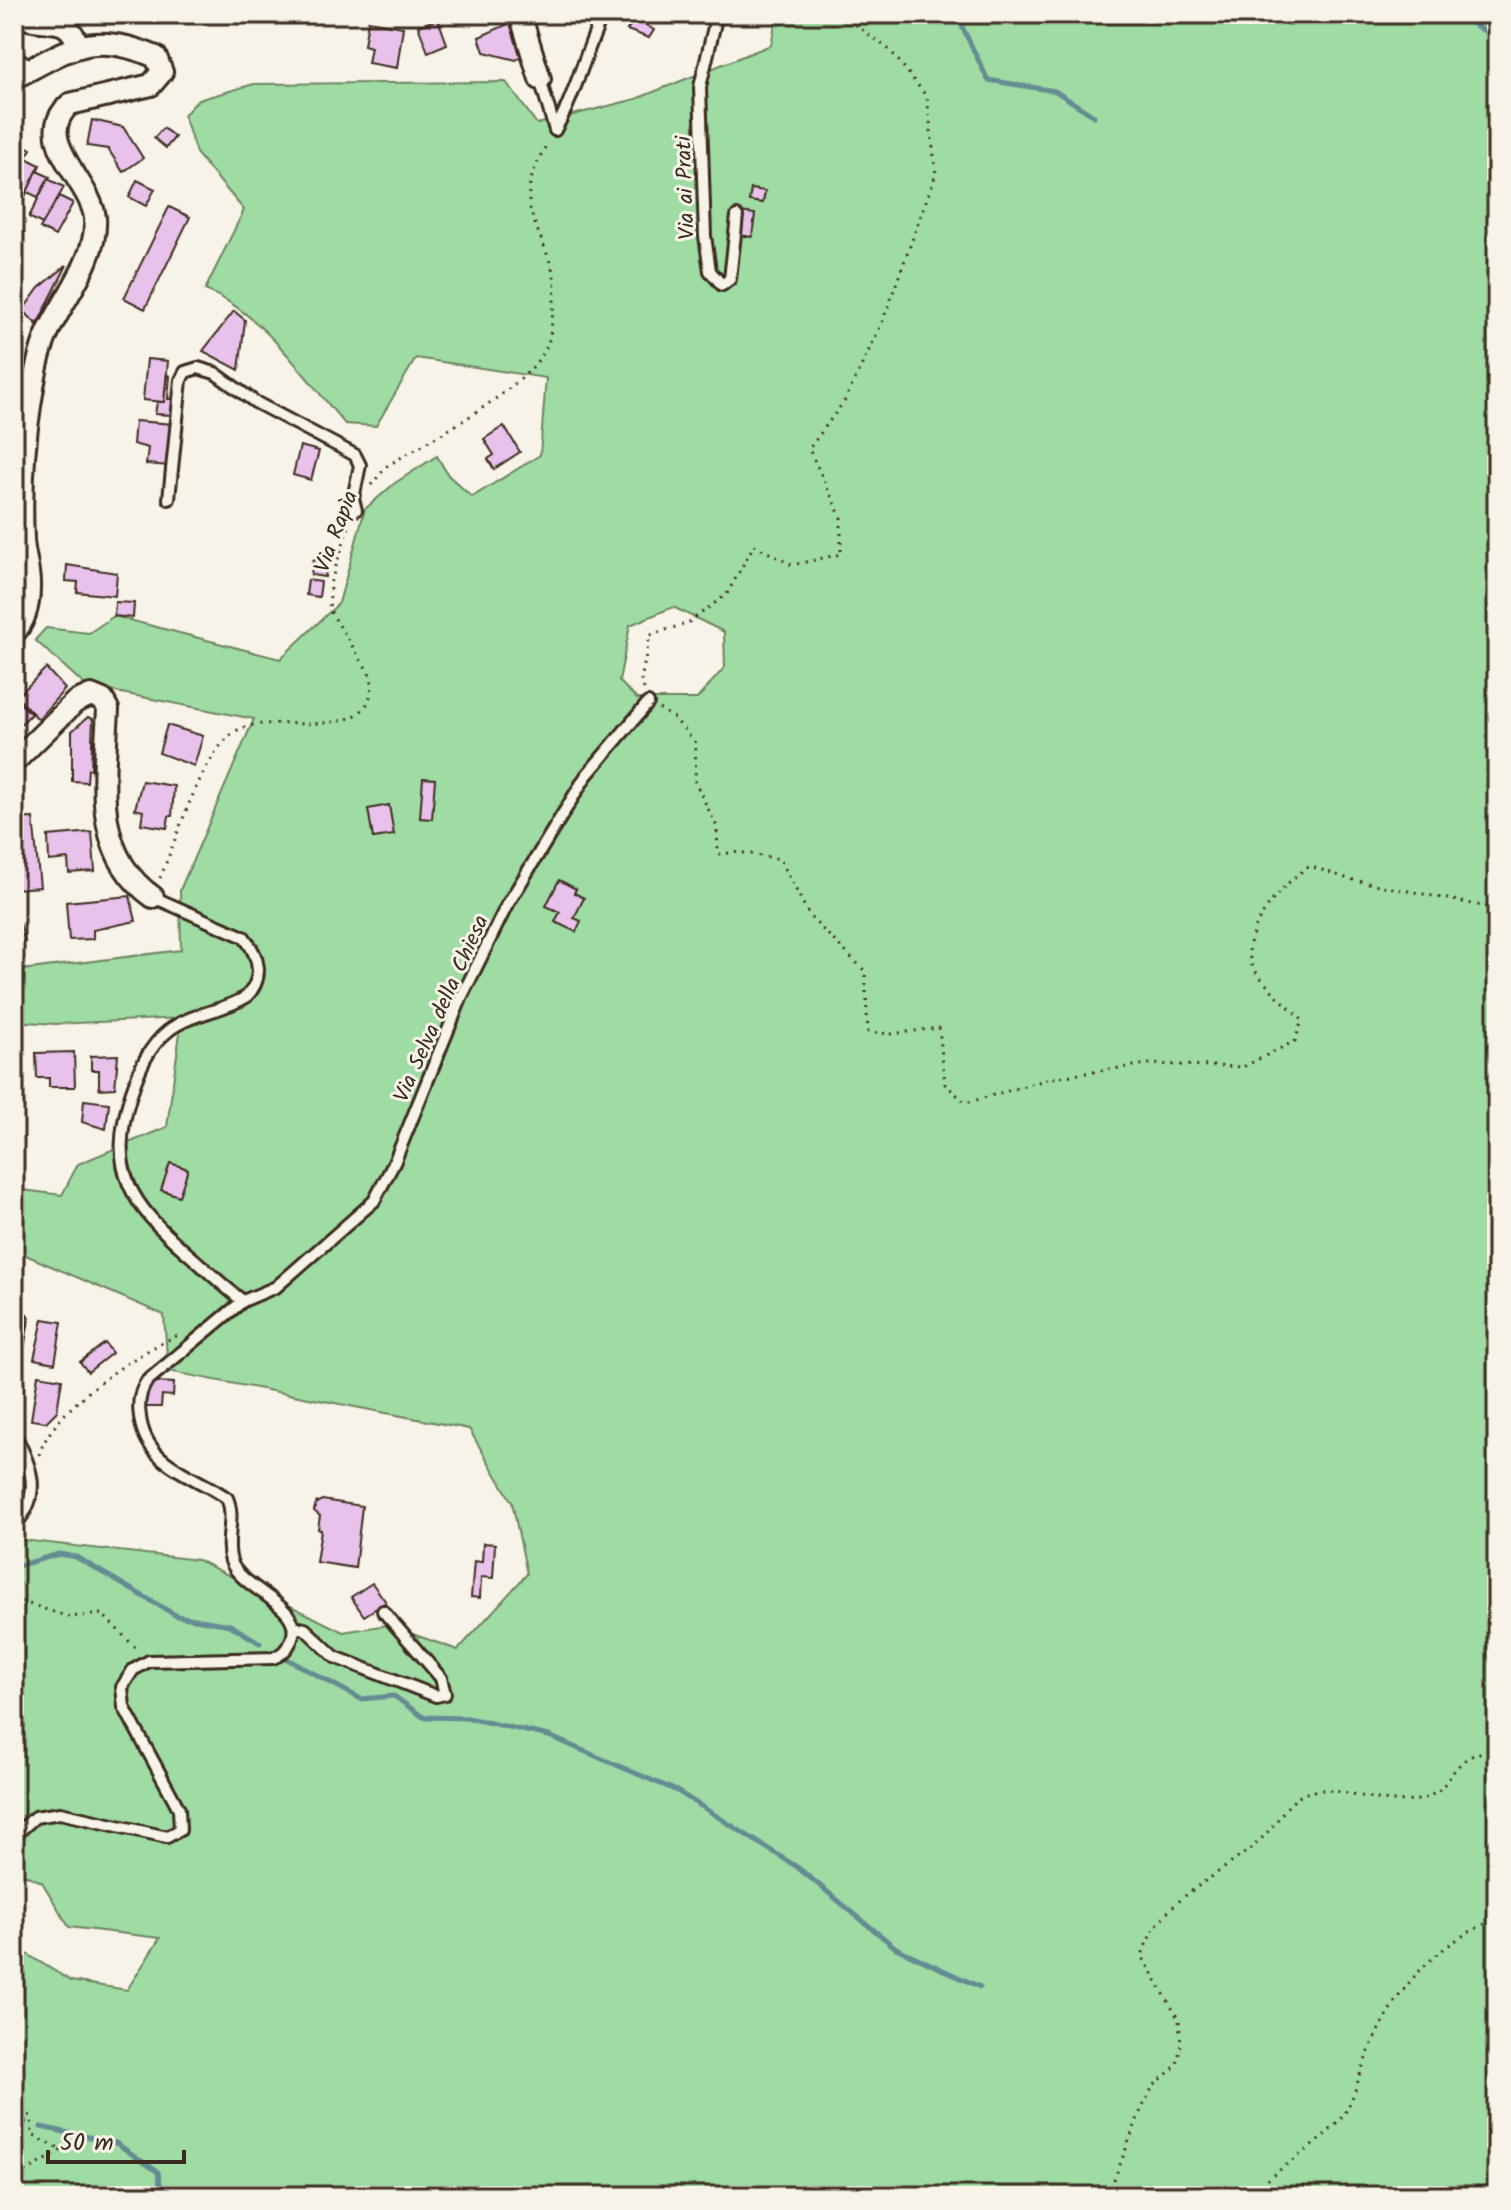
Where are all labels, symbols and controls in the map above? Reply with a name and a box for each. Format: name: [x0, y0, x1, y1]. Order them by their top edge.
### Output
street label: Via ai Prati: [667, 135, 706, 240]
street label: Via Rapìa: [306, 486, 369, 578]
street label: Via Selva della Chiesa: [385, 910, 499, 1108]
scale bar: [48, 2114, 184, 2164]
text: 50 m: [60, 2124, 114, 2163]

